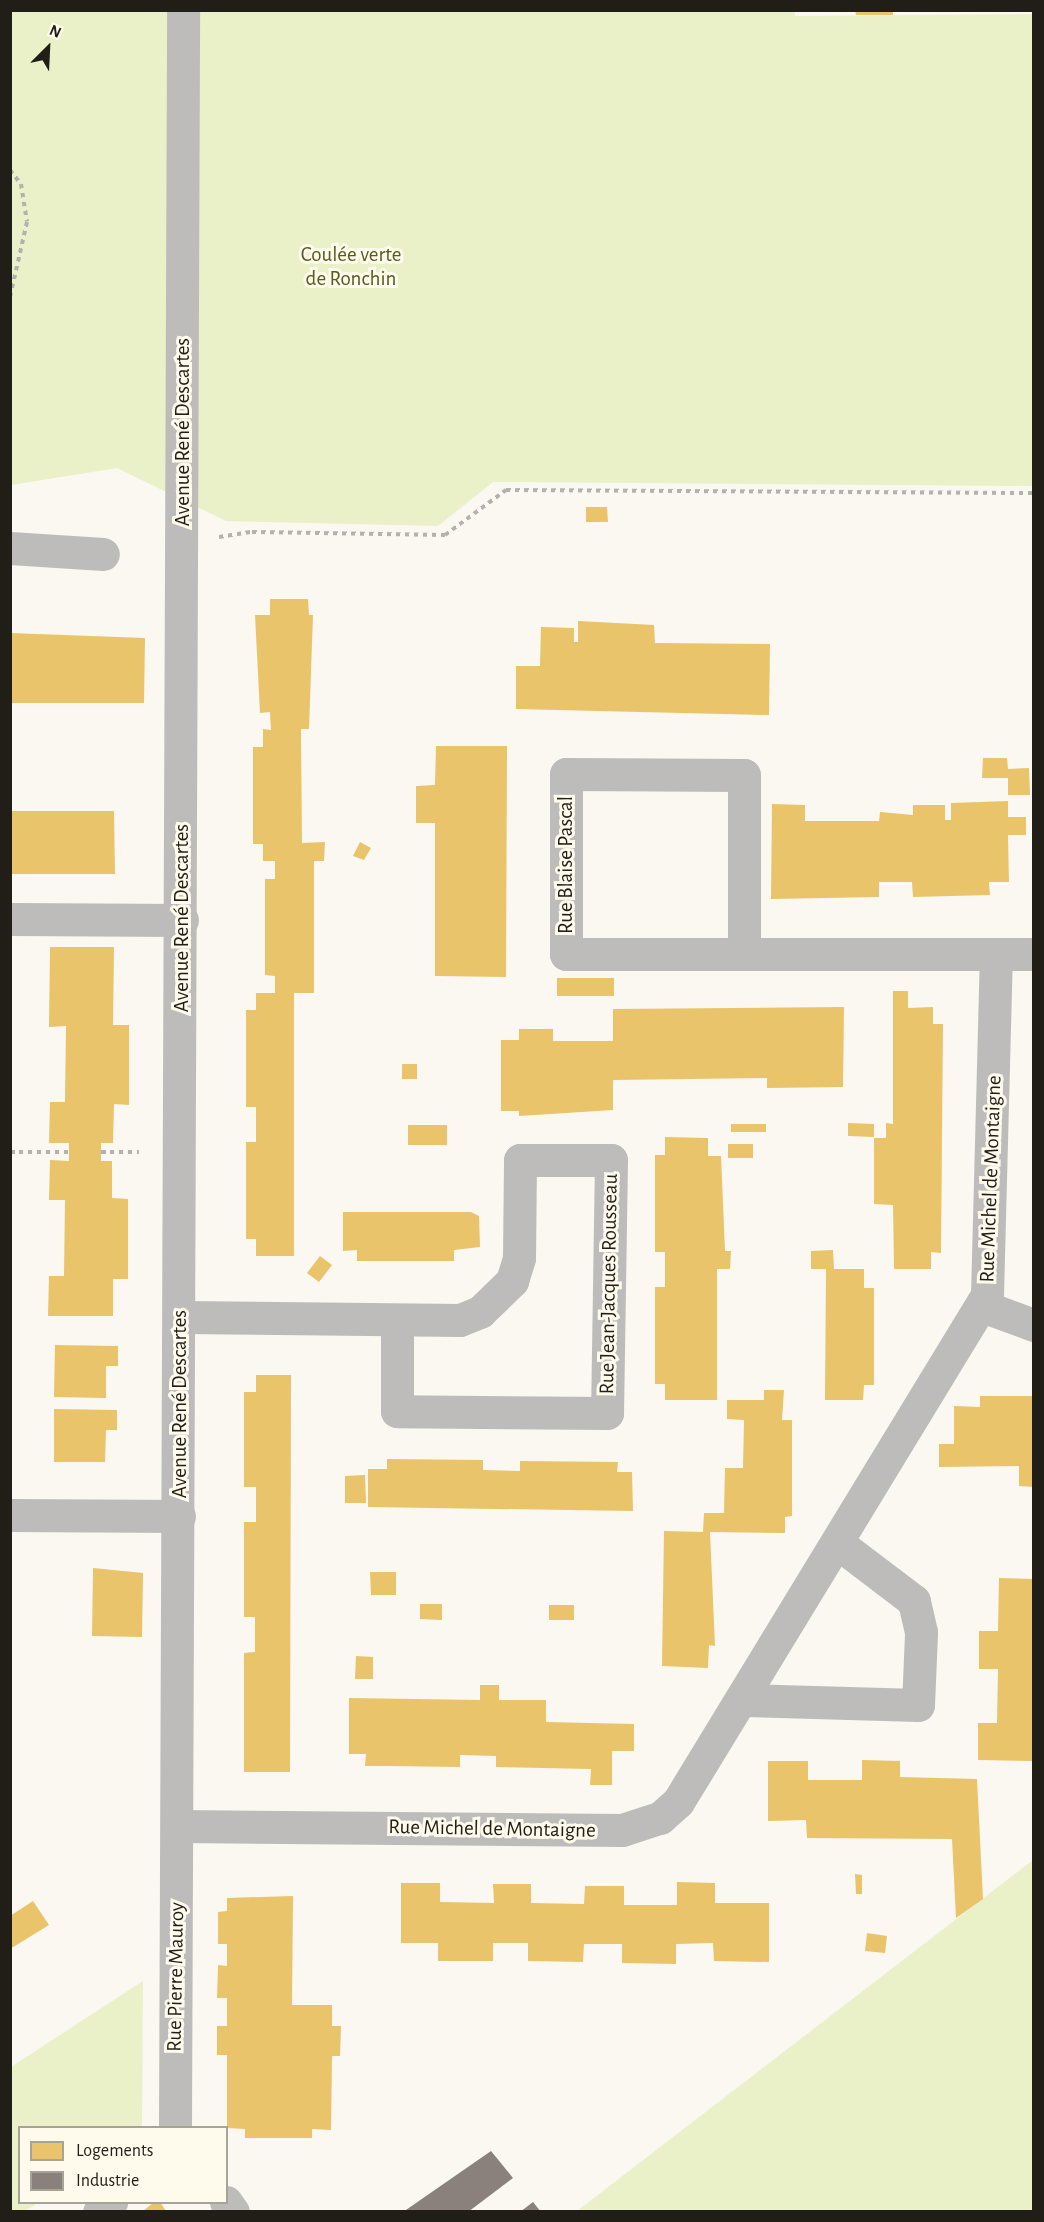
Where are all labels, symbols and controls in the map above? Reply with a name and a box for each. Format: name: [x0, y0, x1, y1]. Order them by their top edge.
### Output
north arrow: [18, 18, 78, 78]
text: N: [47, 22, 64, 41]
park label: Coulée verte de Ronchin: [301, 242, 401, 292]
street label: Avenue René Descartes: [170, 338, 196, 526]
street label: Rue Blaise Pascal: [553, 796, 579, 934]
street label: Avenue René Descartes: [169, 824, 195, 1012]
street label: Rue Michel de Montaigne: [975, 1075, 1007, 1283]
street label: Rue Jean-Jacques Rousseau: [594, 1173, 624, 1395]
street label: Avenue René Descartes: [167, 1310, 193, 1498]
street label: Rue Michel de Montaigne: [388, 1815, 596, 1843]
street label: Rue Pierre Mauroy: [162, 1902, 190, 2052]
legend: [18, 2126, 228, 2204]
text: Logements: [76, 2142, 154, 2160]
text: Industrie: [76, 2172, 139, 2190]

